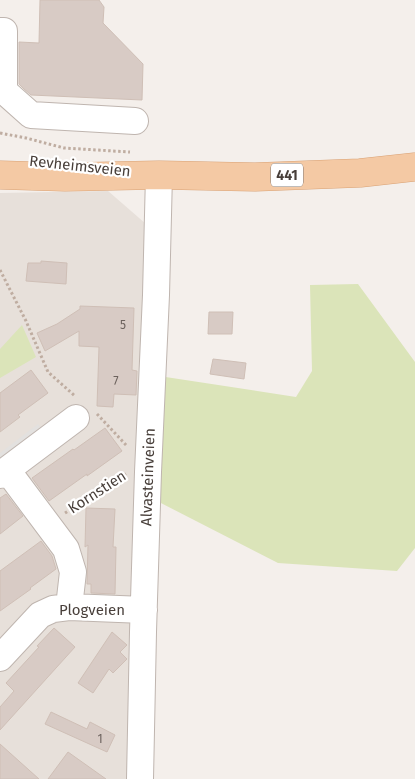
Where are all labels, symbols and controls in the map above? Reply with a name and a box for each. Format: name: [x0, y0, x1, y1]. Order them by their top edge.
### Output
street label: Revheimsveien: [28, 152, 132, 180]
road number: 441: [271, 164, 303, 186]
house number: 5: [120, 318, 126, 332]
house number: 7: [113, 374, 119, 388]
street label: Alvasteinveien: [137, 428, 159, 526]
street label: Kornstien: [65, 467, 129, 517]
street label: Plogveien: [59, 601, 125, 619]
house number: 1: [97, 732, 103, 746]

